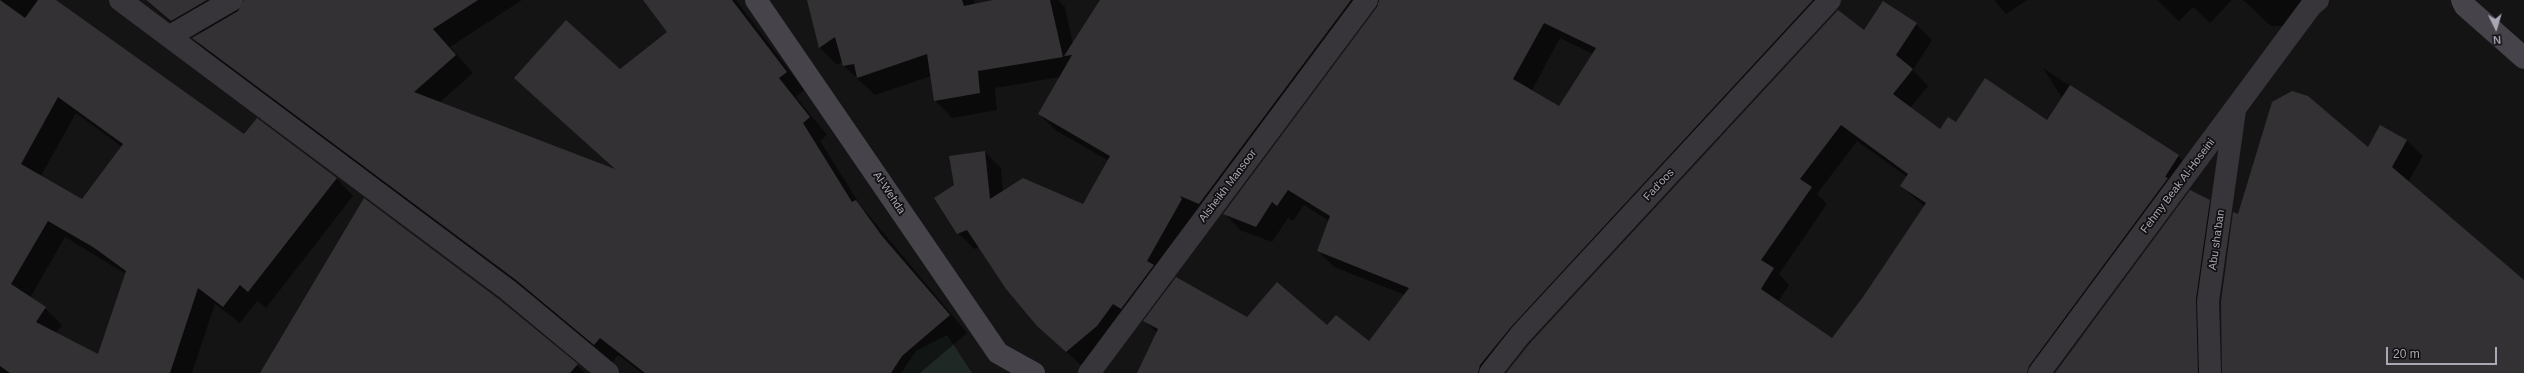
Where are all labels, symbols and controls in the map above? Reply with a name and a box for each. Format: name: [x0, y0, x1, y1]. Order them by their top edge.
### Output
north arrow: [2476, 8, 2516, 48]
text: N: [2493, 34, 2502, 46]
street label: Fehmy Beak Al-Hoseini: [2138, 136, 2218, 236]
street label: Alsheikh Mansoor: [1196, 147, 1260, 225]
street label: Fad'oos: [1641, 166, 1677, 204]
street label: Al-Wehda: [870, 169, 908, 217]
street label: Abu sha'ban: [2206, 209, 2228, 271]
scale bar: [2388, 339, 2499, 365]
text: 20 m: [2393, 347, 2420, 361]

